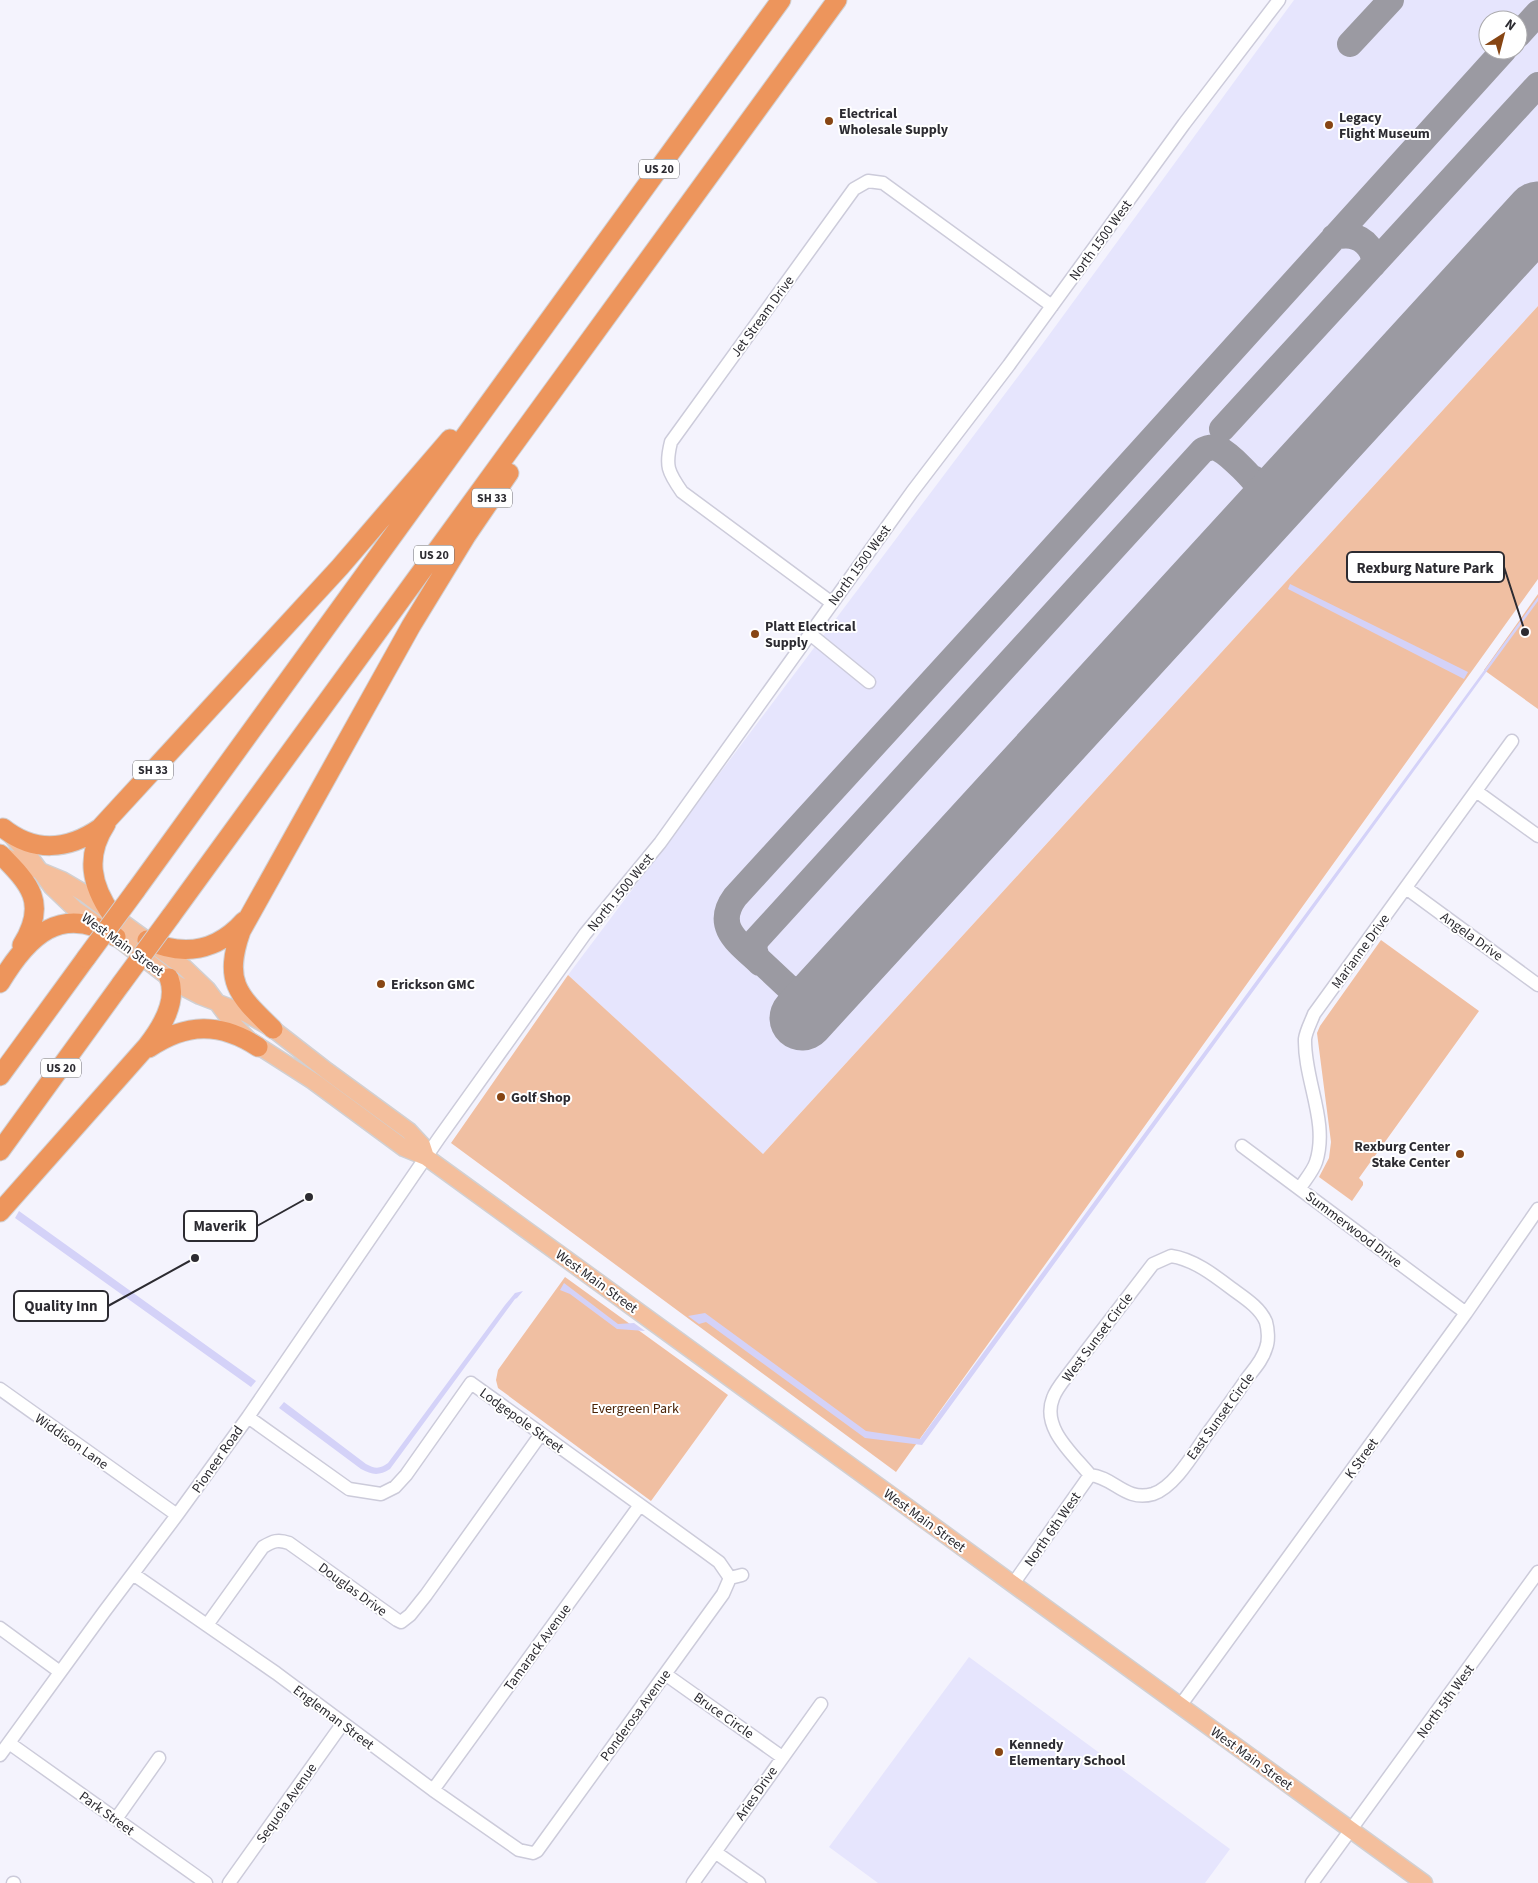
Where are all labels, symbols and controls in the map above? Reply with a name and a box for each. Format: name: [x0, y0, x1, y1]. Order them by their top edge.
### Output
north arrow: [1478, 10, 1528, 60]
text: N: [1500, 14, 1520, 36]
place label: Electrical Wholesale Supply: [839, 104, 949, 140]
place label: Legacy Flight Museum: [1339, 108, 1430, 144]
marker: Electrical Wholesale Supply: [823, 115, 835, 127]
marker: Legacy Flight Museum: [1323, 119, 1335, 131]
road number: US 20: [639, 160, 679, 178]
street label: North 1500 West: [1065, 196, 1137, 285]
street label: Jet Stream Drive: [726, 272, 799, 361]
road number: SH 33: [472, 488, 512, 508]
street label: North 1500 West: [824, 521, 896, 610]
road number: US 20: [414, 546, 454, 564]
callout: Rexburg Nature Park: [1347, 552, 1504, 582]
text: Rexburg Nature Park: [1356, 558, 1494, 579]
place label: Platt Electrical Supply: [765, 617, 856, 653]
marker: Platt Electrical Supply: [749, 628, 761, 640]
road number: SH 33: [133, 760, 173, 780]
street label: North 1500 West: [583, 849, 659, 936]
street label: Angela Drive: [1436, 907, 1507, 966]
street label: West Main Street: [77, 908, 168, 982]
street label: Marianne Drive: [1327, 910, 1395, 993]
place label: Erickson GMC: [391, 975, 475, 995]
marker: Erickson GMC: [375, 978, 387, 990]
road number: US 20: [41, 1058, 81, 1078]
place label: Golf Shop: [511, 1088, 571, 1108]
marker: Golf Shop: [495, 1091, 507, 1103]
place label: Rexburg Center Stake Center: [1354, 1137, 1450, 1173]
marker: Rexburg Center Stake Center: [1454, 1148, 1466, 1160]
street label: Summerwood Drive: [1301, 1187, 1406, 1273]
callout: Maverik: [184, 1211, 257, 1241]
text: Maverik: [193, 1216, 247, 1237]
street label: West Main Street: [551, 1245, 642, 1319]
street label: West Sunset Circle: [1058, 1289, 1138, 1386]
callout: Quality Inn: [14, 1291, 108, 1321]
text: Quality Inn: [24, 1296, 98, 1317]
street label: East Sunset Circle: [1182, 1369, 1259, 1464]
street label: Lodgepole Street: [475, 1383, 568, 1458]
park label: Evergreen Park: [591, 1399, 679, 1419]
street label: Widdison Lane: [31, 1409, 112, 1475]
street label: Pioneer Road: [187, 1422, 248, 1497]
street label: K Street: [1340, 1434, 1384, 1483]
street label: West Main Street: [879, 1484, 970, 1558]
street label: North 6th West: [1020, 1488, 1086, 1571]
street label: Douglas Drive: [314, 1558, 391, 1622]
street label: Tamarack Avenue: [499, 1600, 576, 1695]
street label: North 5th West: [1412, 1660, 1480, 1743]
street label: Ponderosa Avenue: [596, 1666, 676, 1765]
street label: Engleman Street: [289, 1681, 378, 1755]
street label: Bruce Circle: [689, 1688, 758, 1744]
street label: West Main Street: [1206, 1722, 1297, 1796]
place label: Kennedy Elementary School: [1009, 1735, 1125, 1771]
marker: Kennedy Elementary School: [993, 1746, 1005, 1758]
street label: Sequoia Avenue: [252, 1759, 322, 1848]
street label: Aries Drive: [731, 1762, 783, 1825]
street label: Park Street: [75, 1787, 138, 1841]

